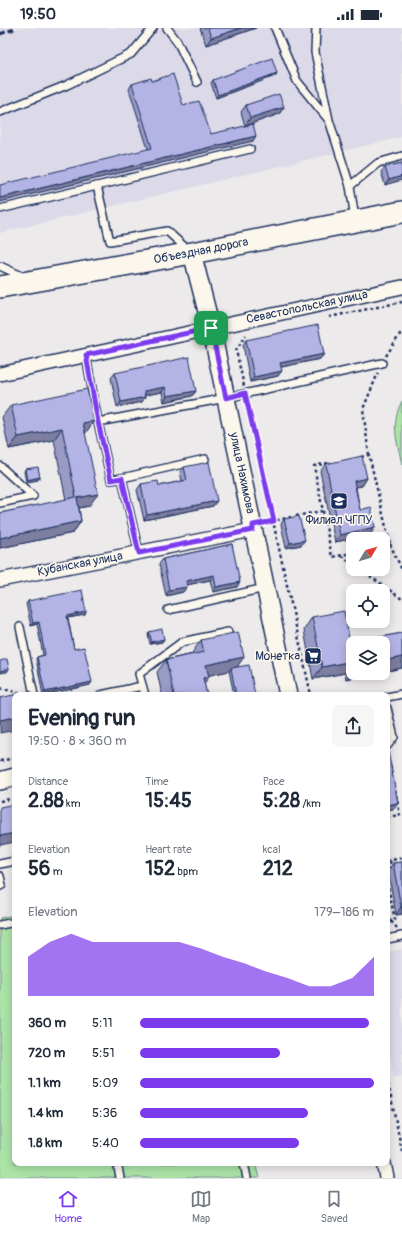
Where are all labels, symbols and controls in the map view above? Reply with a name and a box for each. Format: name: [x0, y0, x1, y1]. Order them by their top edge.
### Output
text: 19:50: [20, 5, 56, 24]
street label: Объездная дорога: [152, 234, 250, 268]
street label: Севастопольская улица: [245, 287, 369, 327]
pin: [194, 311, 228, 345]
icon: arrive: [200, 317, 222, 339]
street label: улица Нахимова: [226, 430, 258, 515]
school or university icon: Филиал ЧГПУ: [329, 491, 349, 511]
place label: Филиал ЧГПУ: [306, 513, 372, 528]
north arrow: [346, 532, 390, 576]
map controls: [346, 532, 390, 680]
street label: Кубанская улица: [36, 548, 124, 580]
button: locate: [346, 584, 390, 628]
button: layers: [346, 636, 390, 680]
supermarket icon: Монетка: [303, 646, 323, 666]
place label: Монетка: [255, 649, 300, 664]
text: Evening run: [28, 704, 136, 732]
button: share: [332, 705, 374, 747]
text: 19:50 · 8 × 360 m: [28, 733, 126, 749]
text: Distance: [28, 775, 68, 788]
text: Time: [145, 775, 168, 788]
text: Pace: [263, 775, 284, 788]
text: 2.88: [28, 788, 64, 813]
text: 15:45: [145, 788, 192, 813]
text: 5:28: [263, 788, 300, 813]
text: km: [64, 797, 80, 810]
text: /km: [300, 797, 321, 810]
text: Elevation: [28, 843, 70, 856]
text: Heart rate: [145, 843, 192, 856]
text: kcal: [263, 843, 281, 856]
text: 56: [28, 856, 50, 881]
text: 152: [145, 856, 175, 881]
text: 212: [263, 856, 293, 881]
text: m: [50, 865, 63, 878]
text: bpm: [175, 865, 198, 878]
text: Elevation: [28, 904, 78, 920]
text: 179–186 m: [314, 904, 374, 920]
text: 360 m: [28, 1015, 66, 1031]
text: 5:11: [92, 1015, 113, 1031]
text: 720 m: [28, 1045, 65, 1061]
text: 5:51: [92, 1045, 115, 1061]
text: 1.1 km: [28, 1075, 61, 1091]
text: 5:09: [92, 1075, 118, 1091]
text: 1.4 km: [28, 1105, 63, 1121]
text: 5:36: [92, 1105, 117, 1121]
text: 1.8 km: [28, 1135, 62, 1151]
text: 5:40: [92, 1135, 119, 1151]
tab: Home: [54, 1188, 82, 1225]
tab: Map: [190, 1188, 212, 1225]
tab: Saved: [321, 1188, 348, 1225]

